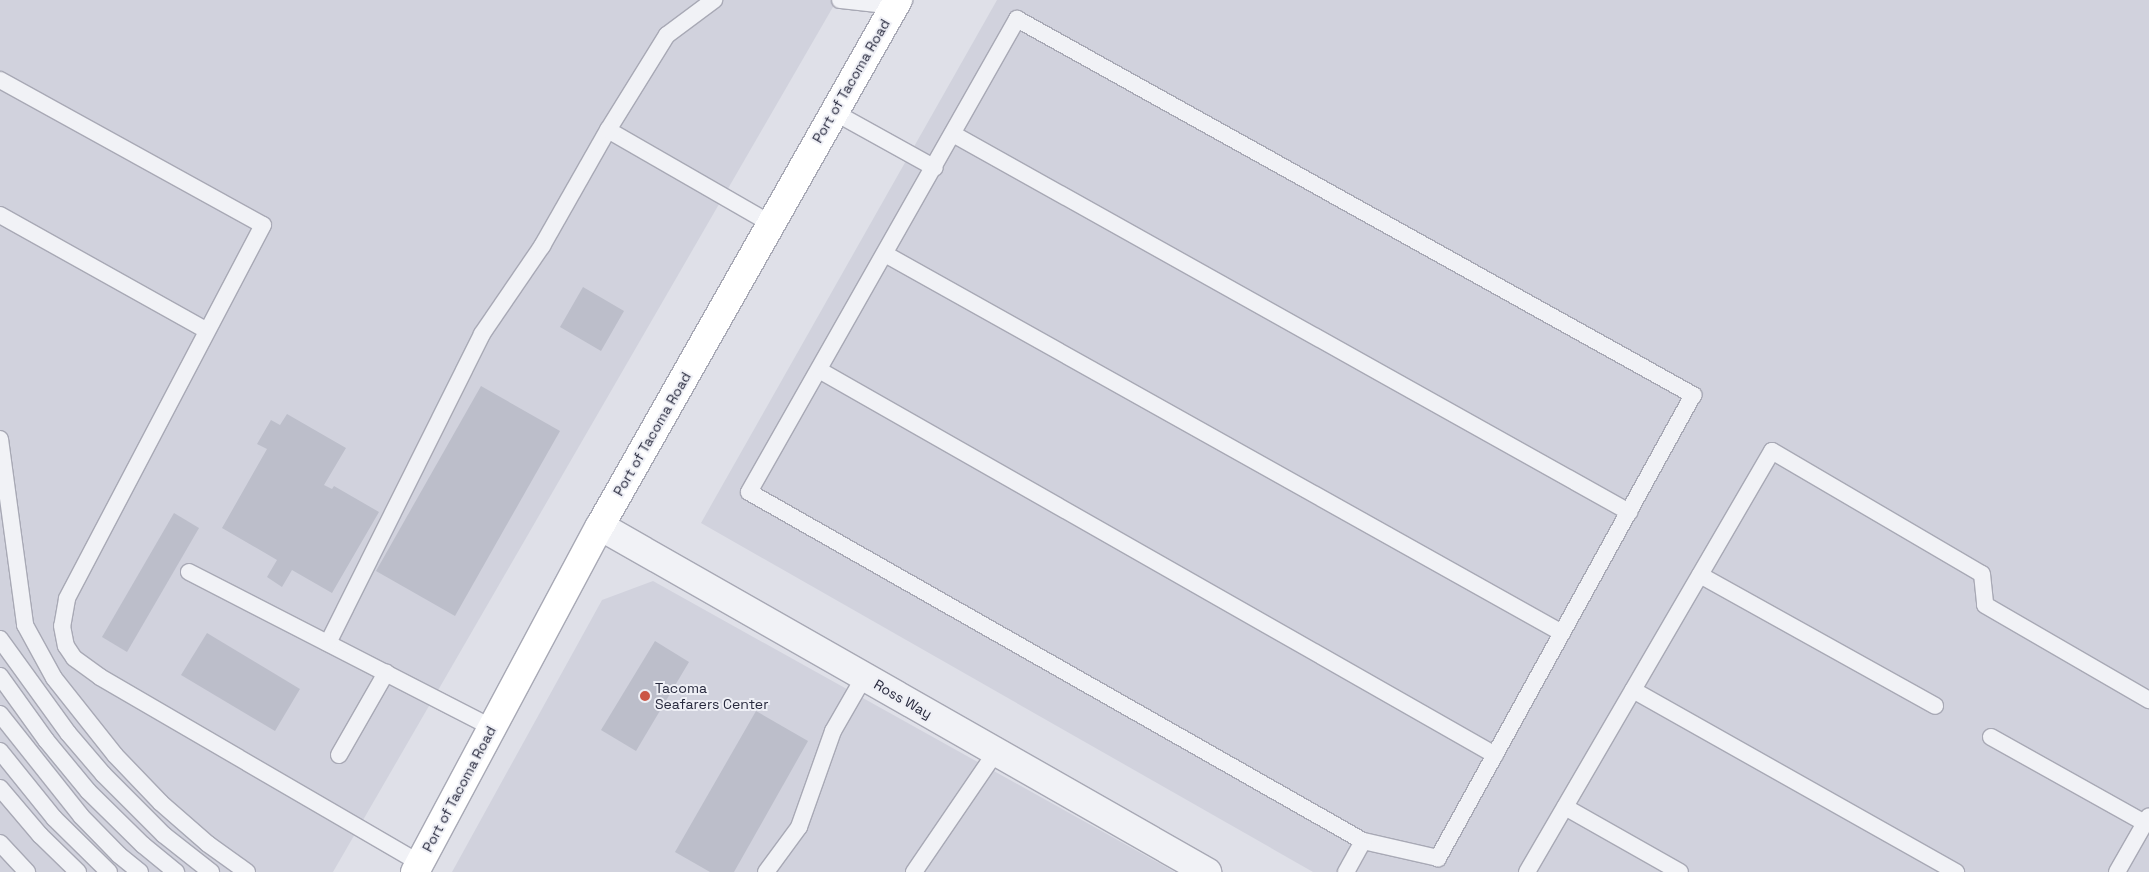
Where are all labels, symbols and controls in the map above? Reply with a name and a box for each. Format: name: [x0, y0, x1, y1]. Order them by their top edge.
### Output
street label: Port of Tacoma Road: [809, 16, 893, 146]
street label: Port of Tacoma Road: [610, 369, 694, 499]
street label: Ross Way: [871, 676, 935, 722]
place label: Tacoma Seafarers Center: [655, 680, 768, 712]
marker: Tacoma Seafarers Center: [639, 690, 651, 702]
street label: Port of Tacoma Road: [419, 723, 499, 855]

